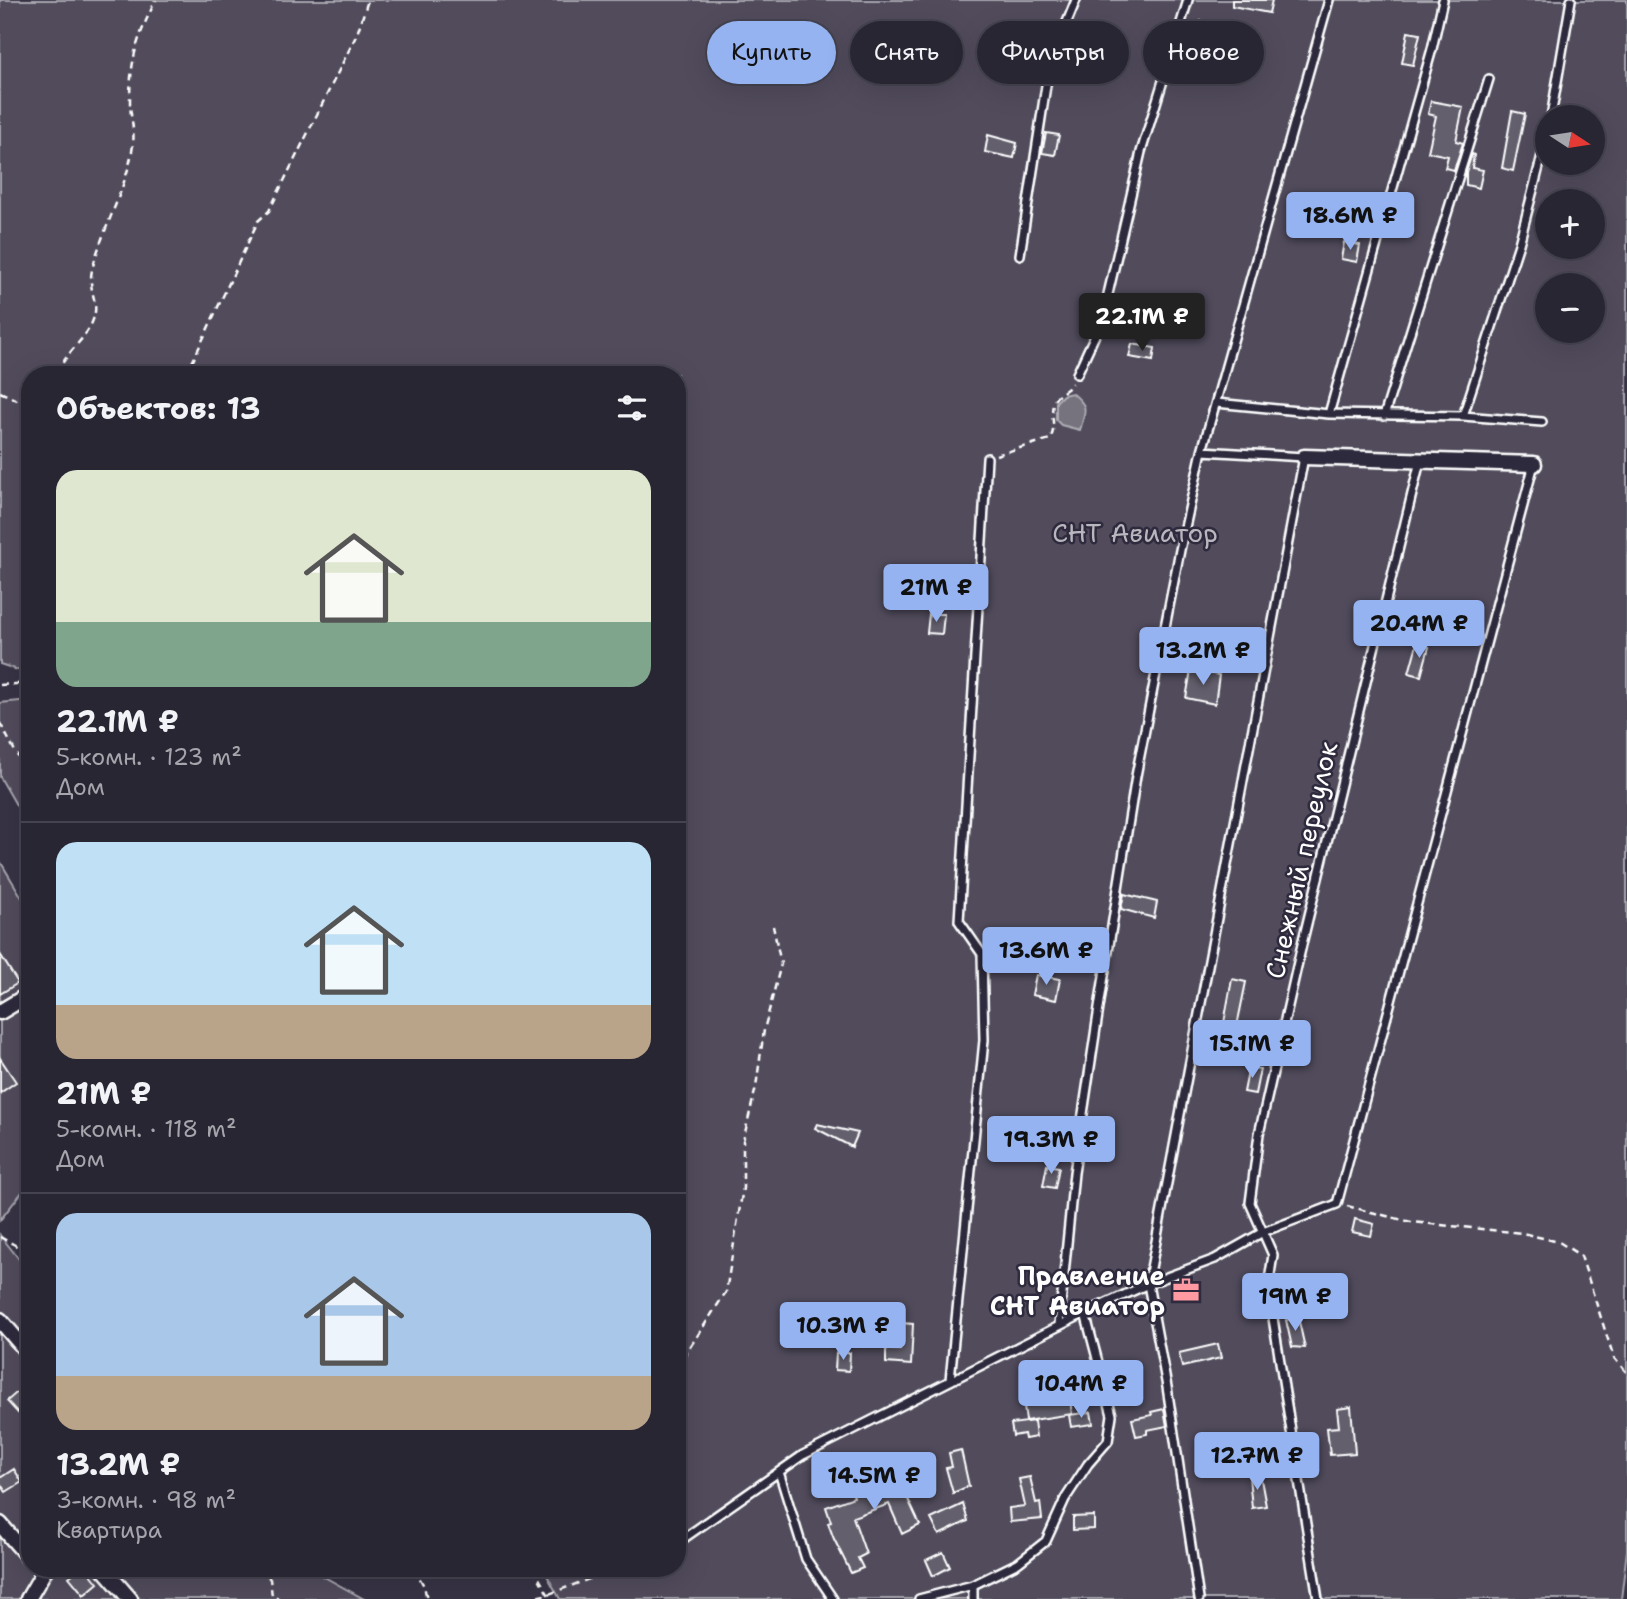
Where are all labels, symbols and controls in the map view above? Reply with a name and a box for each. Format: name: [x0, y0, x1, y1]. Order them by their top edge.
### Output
chip: Купить: [707, 21, 836, 84]
chip: Снять: [850, 21, 963, 84]
chip: Фильтры: [977, 21, 1129, 84]
chip: Новое: [1143, 21, 1264, 84]
north arrow: [1535, 105, 1605, 175]
map controls: [1535, 105, 1605, 343]
button: +: [1535, 189, 1605, 259]
pin: 18.6M ₽: [1285, 192, 1415, 252]
text: 18.6M ₽: [1302, 200, 1398, 230]
button: −: [1535, 273, 1605, 343]
pin: 22.1M ₽: [1077, 294, 1207, 353]
text: 22.1M ₽: [1095, 301, 1189, 331]
text: Объектов: 13: [56, 388, 261, 429]
icon: filters: [613, 389, 651, 427]
icon: home: [291, 515, 417, 641]
park label: СНТ Авиатор: [1052, 515, 1218, 550]
pin: 21M ₽: [887, 564, 985, 624]
text: 21M ₽: [899, 572, 973, 602]
pin: 20.4M ₽: [1354, 600, 1484, 660]
text: 20.4M ₽: [1369, 608, 1469, 638]
pin: 13.2M ₽: [1138, 628, 1268, 687]
text: 13.2M ₽: [1155, 635, 1251, 665]
text: 22.1M ₽: [56, 701, 179, 742]
street label: Снежный переулок: [1257, 738, 1345, 982]
text: 5-комн. · 123 m²: [56, 742, 242, 772]
text: Дом: [56, 772, 105, 802]
icon: home: [291, 887, 417, 1013]
pin: 13.6M ₽: [981, 928, 1111, 987]
text: 13.6M ₽: [998, 935, 1094, 965]
pin: 15.1M ₽: [1187, 1020, 1317, 1080]
text: 15.1M ₽: [1209, 1028, 1295, 1058]
text: 21M ₽: [56, 1073, 151, 1114]
text: 5-комн. · 118 m²: [56, 1114, 237, 1144]
pin: 19.3M ₽: [986, 1116, 1116, 1176]
text: 19.3M ₽: [1003, 1124, 1099, 1154]
text: Дом: [56, 1144, 105, 1174]
icon: home: [291, 1258, 417, 1384]
place label: Правление СНТ Авиатор: [990, 1258, 1165, 1323]
pin: 19M ₽: [1246, 1274, 1344, 1333]
office icon: Правление СНТ Авиатор: [1171, 1275, 1201, 1305]
text: 19M ₽: [1258, 1281, 1332, 1311]
pin: 10.3M ₽: [778, 1302, 908, 1362]
text: 10.3M ₽: [796, 1310, 890, 1340]
pin: 10.4M ₽: [1016, 1360, 1146, 1420]
text: 10.4M ₽: [1034, 1368, 1128, 1398]
pin: 12.7M ₽: [1192, 1432, 1322, 1492]
text: 12.7M ₽: [1210, 1440, 1304, 1470]
text: 13.2M ₽: [56, 1444, 180, 1485]
pin: 14.5M ₽: [809, 1452, 939, 1512]
text: 14.5M ₽: [827, 1460, 921, 1490]
text: 3-комн. · 98 m²: [56, 1485, 236, 1515]
text: Квартира: [56, 1515, 162, 1545]

